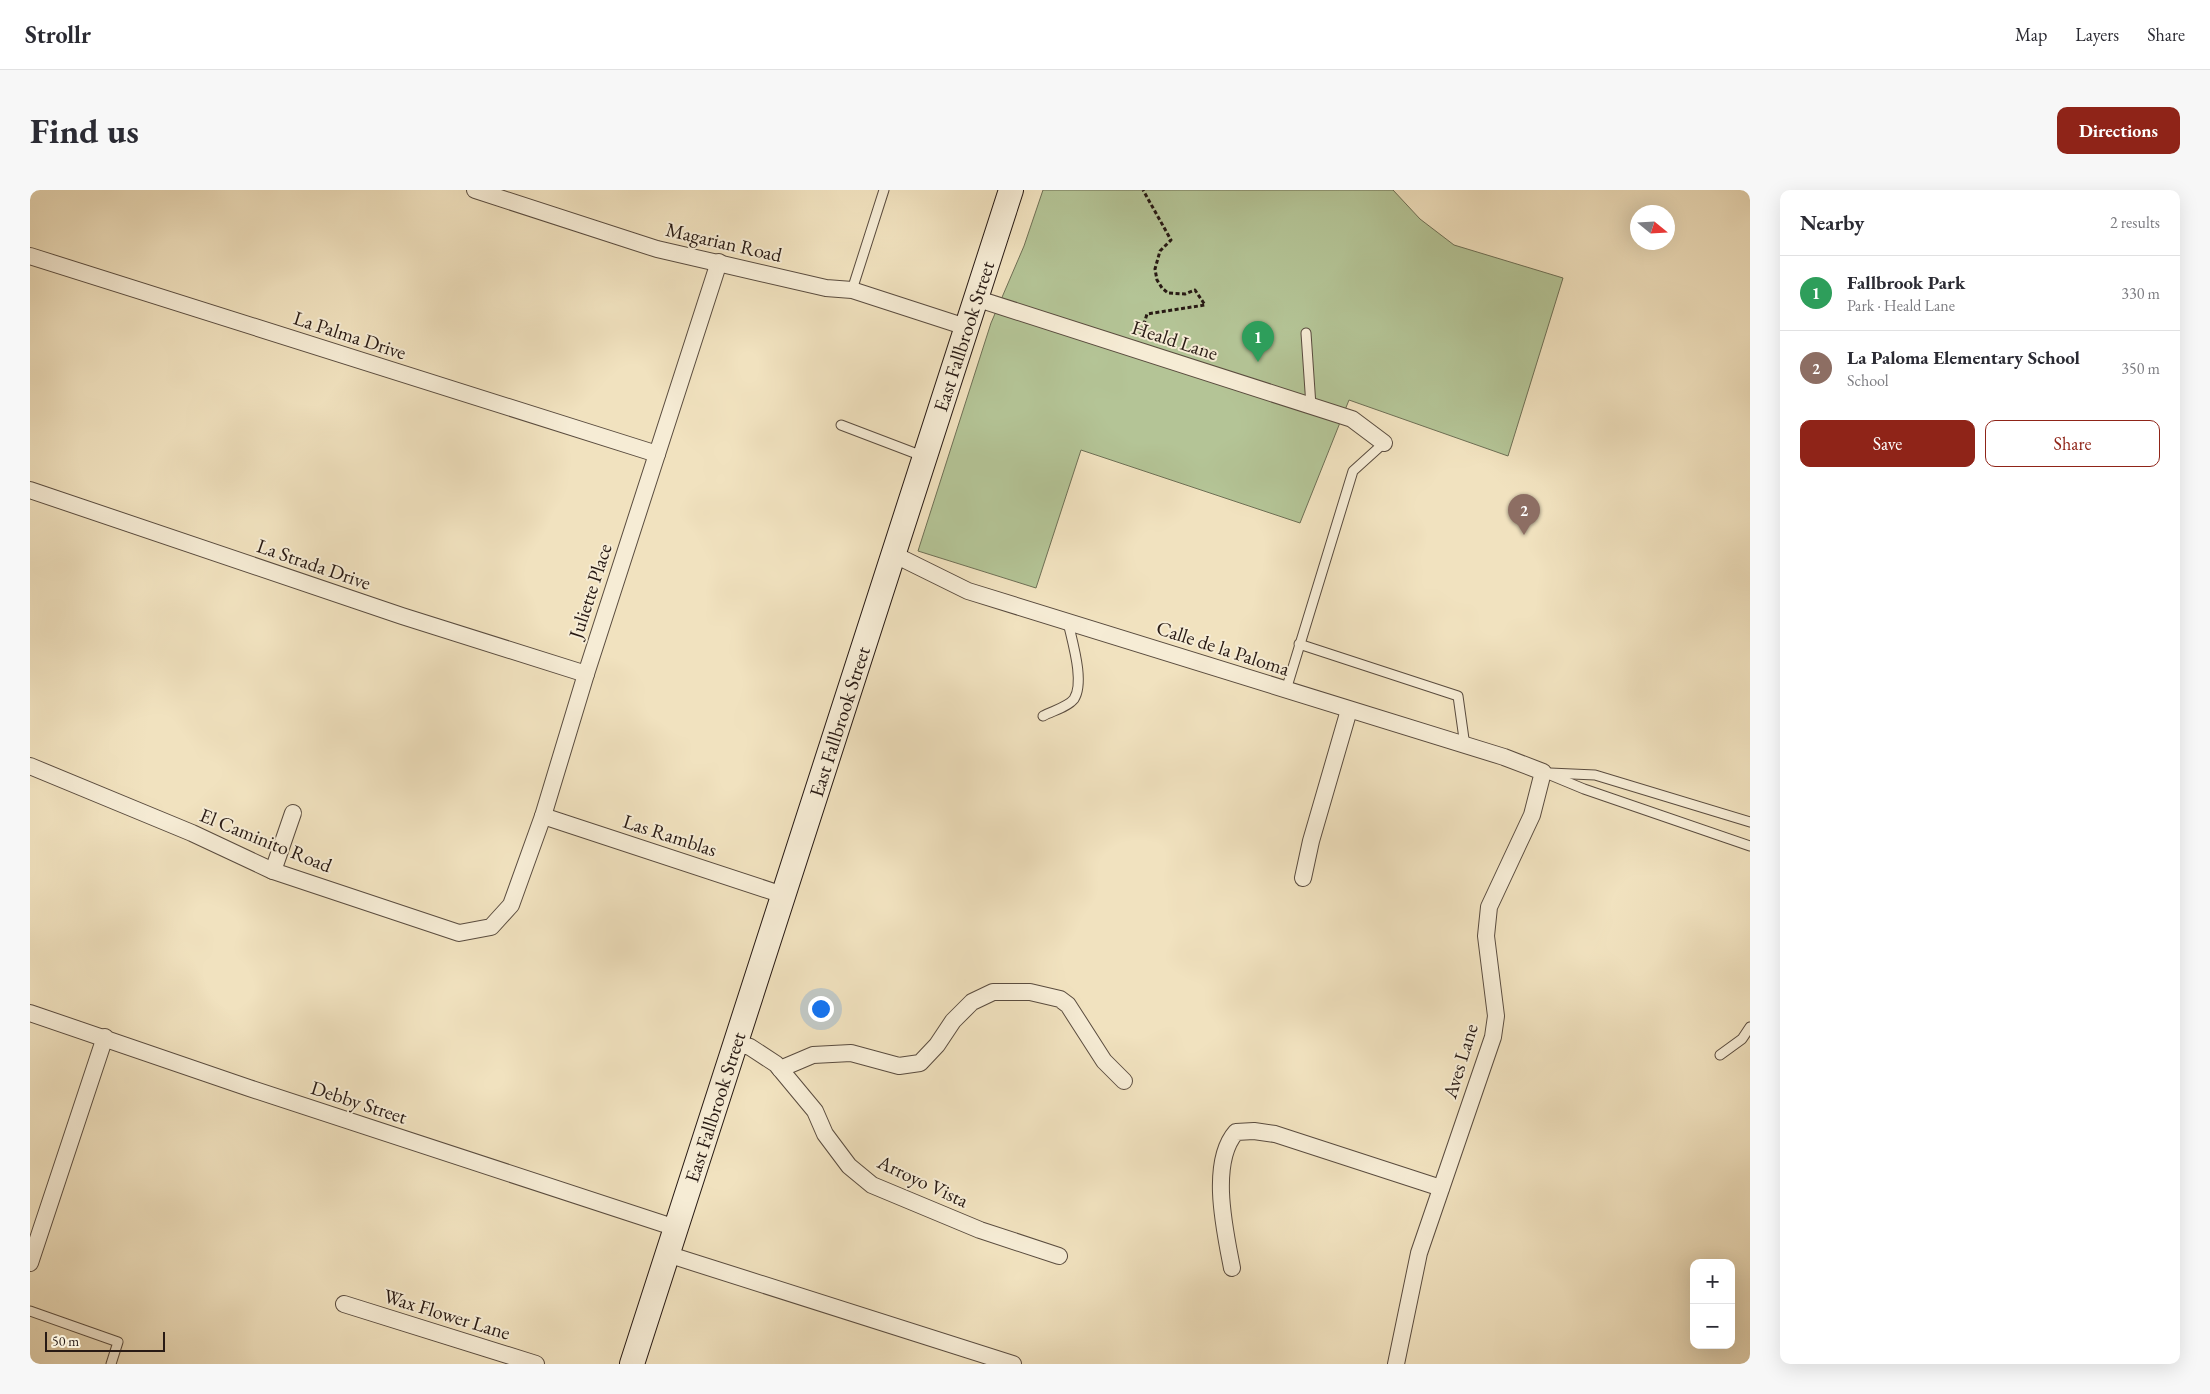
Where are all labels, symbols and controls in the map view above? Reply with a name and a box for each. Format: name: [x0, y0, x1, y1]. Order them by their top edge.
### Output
text: Strollr: [25, 19, 91, 50]
text: Map: [2015, 23, 2047, 46]
text: Layers: [2075, 23, 2119, 46]
text: Share: [2147, 23, 2185, 46]
button: Directions: [2057, 107, 2180, 154]
text: Find us: [30, 108, 139, 153]
north arrow: [1630, 205, 1675, 250]
text: Nearby: [1800, 209, 1864, 236]
text: 2 results: [2110, 212, 2160, 233]
street label: Magarian Road: [663, 216, 785, 268]
street label: East Fallbrook Street: [927, 257, 1000, 415]
text: Fallbrook Park: [1847, 270, 1965, 295]
text: 1: [1812, 283, 1820, 304]
text: 330 m: [2121, 283, 2160, 304]
text: Park · Heald Lane: [1847, 295, 1955, 316]
street label: La Palma Drive: [290, 305, 410, 365]
street label: Heald Lane: [1129, 314, 1221, 366]
pin: 1: [1242, 321, 1274, 362]
text: La Paloma Elementary School: [1847, 345, 2080, 370]
text: 2: [1812, 358, 1820, 379]
text: 350 m: [2121, 358, 2160, 379]
text: School: [1847, 370, 1889, 391]
button: Save: [1800, 420, 1975, 467]
button: Share: [1985, 420, 2160, 467]
pin: 2: [1508, 494, 1540, 535]
street label: La Strada Drive: [254, 532, 375, 596]
street label: Juliette Place: [562, 540, 618, 644]
street label: Calle de la Paloma: [1153, 614, 1293, 682]
street label: East Fallbrook Street: [803, 642, 876, 800]
street label: El Caminito Road: [196, 802, 337, 879]
street label: Las Ramblas: [620, 808, 720, 862]
your location: [808, 996, 834, 1022]
street label: Aves Lane: [1436, 1020, 1484, 1103]
street label: East Fallbrook Street: [679, 1028, 752, 1186]
street label: Debby Street: [308, 1074, 411, 1130]
street label: Arroyo Vista: [872, 1148, 973, 1213]
map controls: [1690, 1259, 1735, 1349]
button: +: [1690, 1259, 1735, 1304]
street label: Wax Flower Lane: [380, 1282, 514, 1346]
button: −: [1690, 1304, 1735, 1349]
scale bar: [45, 1329, 165, 1352]
text: 50 m: [52, 1332, 79, 1350]

